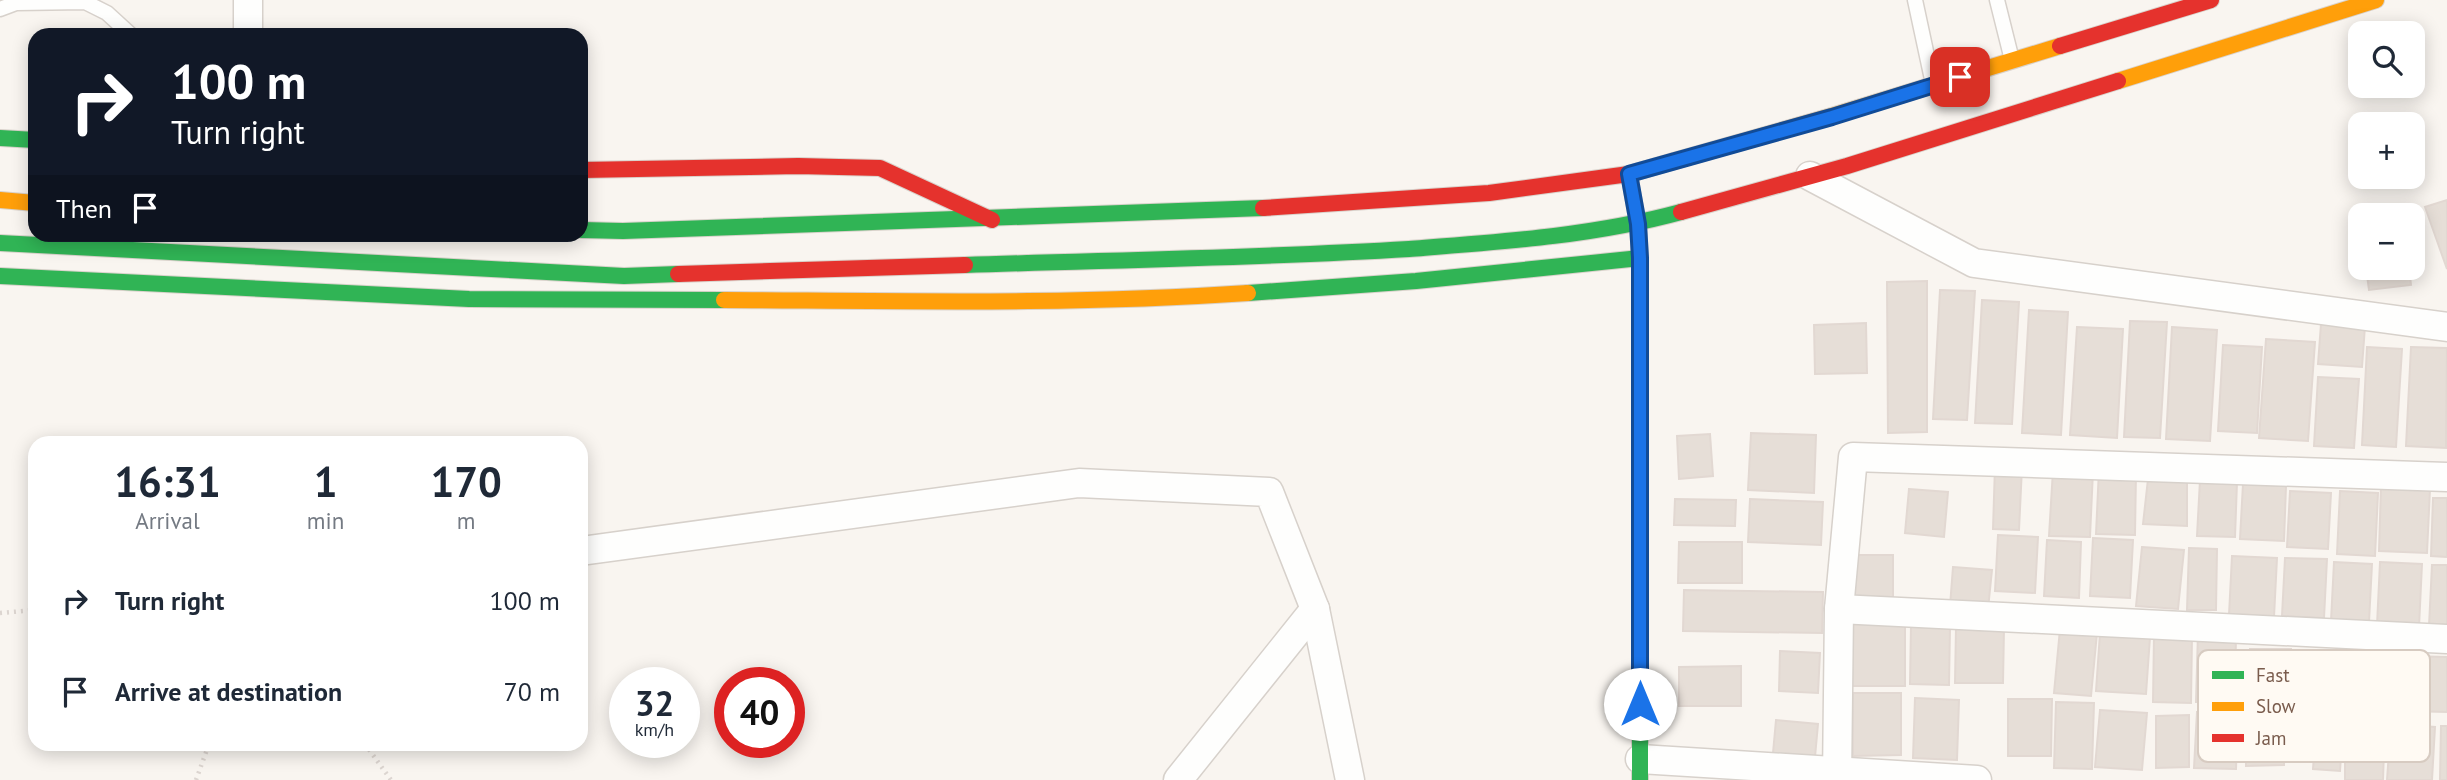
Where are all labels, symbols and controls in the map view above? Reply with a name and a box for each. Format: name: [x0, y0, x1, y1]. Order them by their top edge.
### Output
map controls: [2348, 21, 2425, 280]
button: search: [2348, 21, 2425, 98]
pin: [1930, 47, 1990, 107]
text: 100 m: [171, 49, 306, 113]
icon: right: [56, 56, 147, 147]
icon: arrive: [1941, 58, 1979, 96]
text: Turn right: [171, 111, 305, 153]
button: +: [2348, 112, 2425, 189]
icon: arrive: [126, 189, 164, 227]
text: Then: [56, 192, 112, 225]
button: −: [2348, 203, 2425, 280]
text: 16:31: [114, 454, 221, 509]
text: 1: [314, 454, 337, 509]
text: 170: [430, 454, 502, 509]
text: Arrival: [135, 506, 200, 535]
text: min: [307, 506, 344, 535]
text: m: [457, 506, 475, 535]
icon: right: [56, 582, 94, 620]
text: Turn right: [115, 584, 224, 617]
text: 100 m: [489, 584, 560, 617]
legend: [2198, 650, 2430, 762]
text: Fast: [2256, 663, 2290, 687]
speed limit sign: 40: [714, 667, 805, 758]
position arrow: [1603, 667, 1677, 741]
icon: arrive: [56, 673, 94, 711]
text: Arrive at destination: [115, 675, 342, 708]
text: 70 m: [504, 675, 560, 708]
text: 32: [635, 680, 674, 726]
text: Slow: [2256, 694, 2296, 718]
text: km/h: [635, 718, 674, 741]
text: Jam: [2255, 726, 2286, 750]

